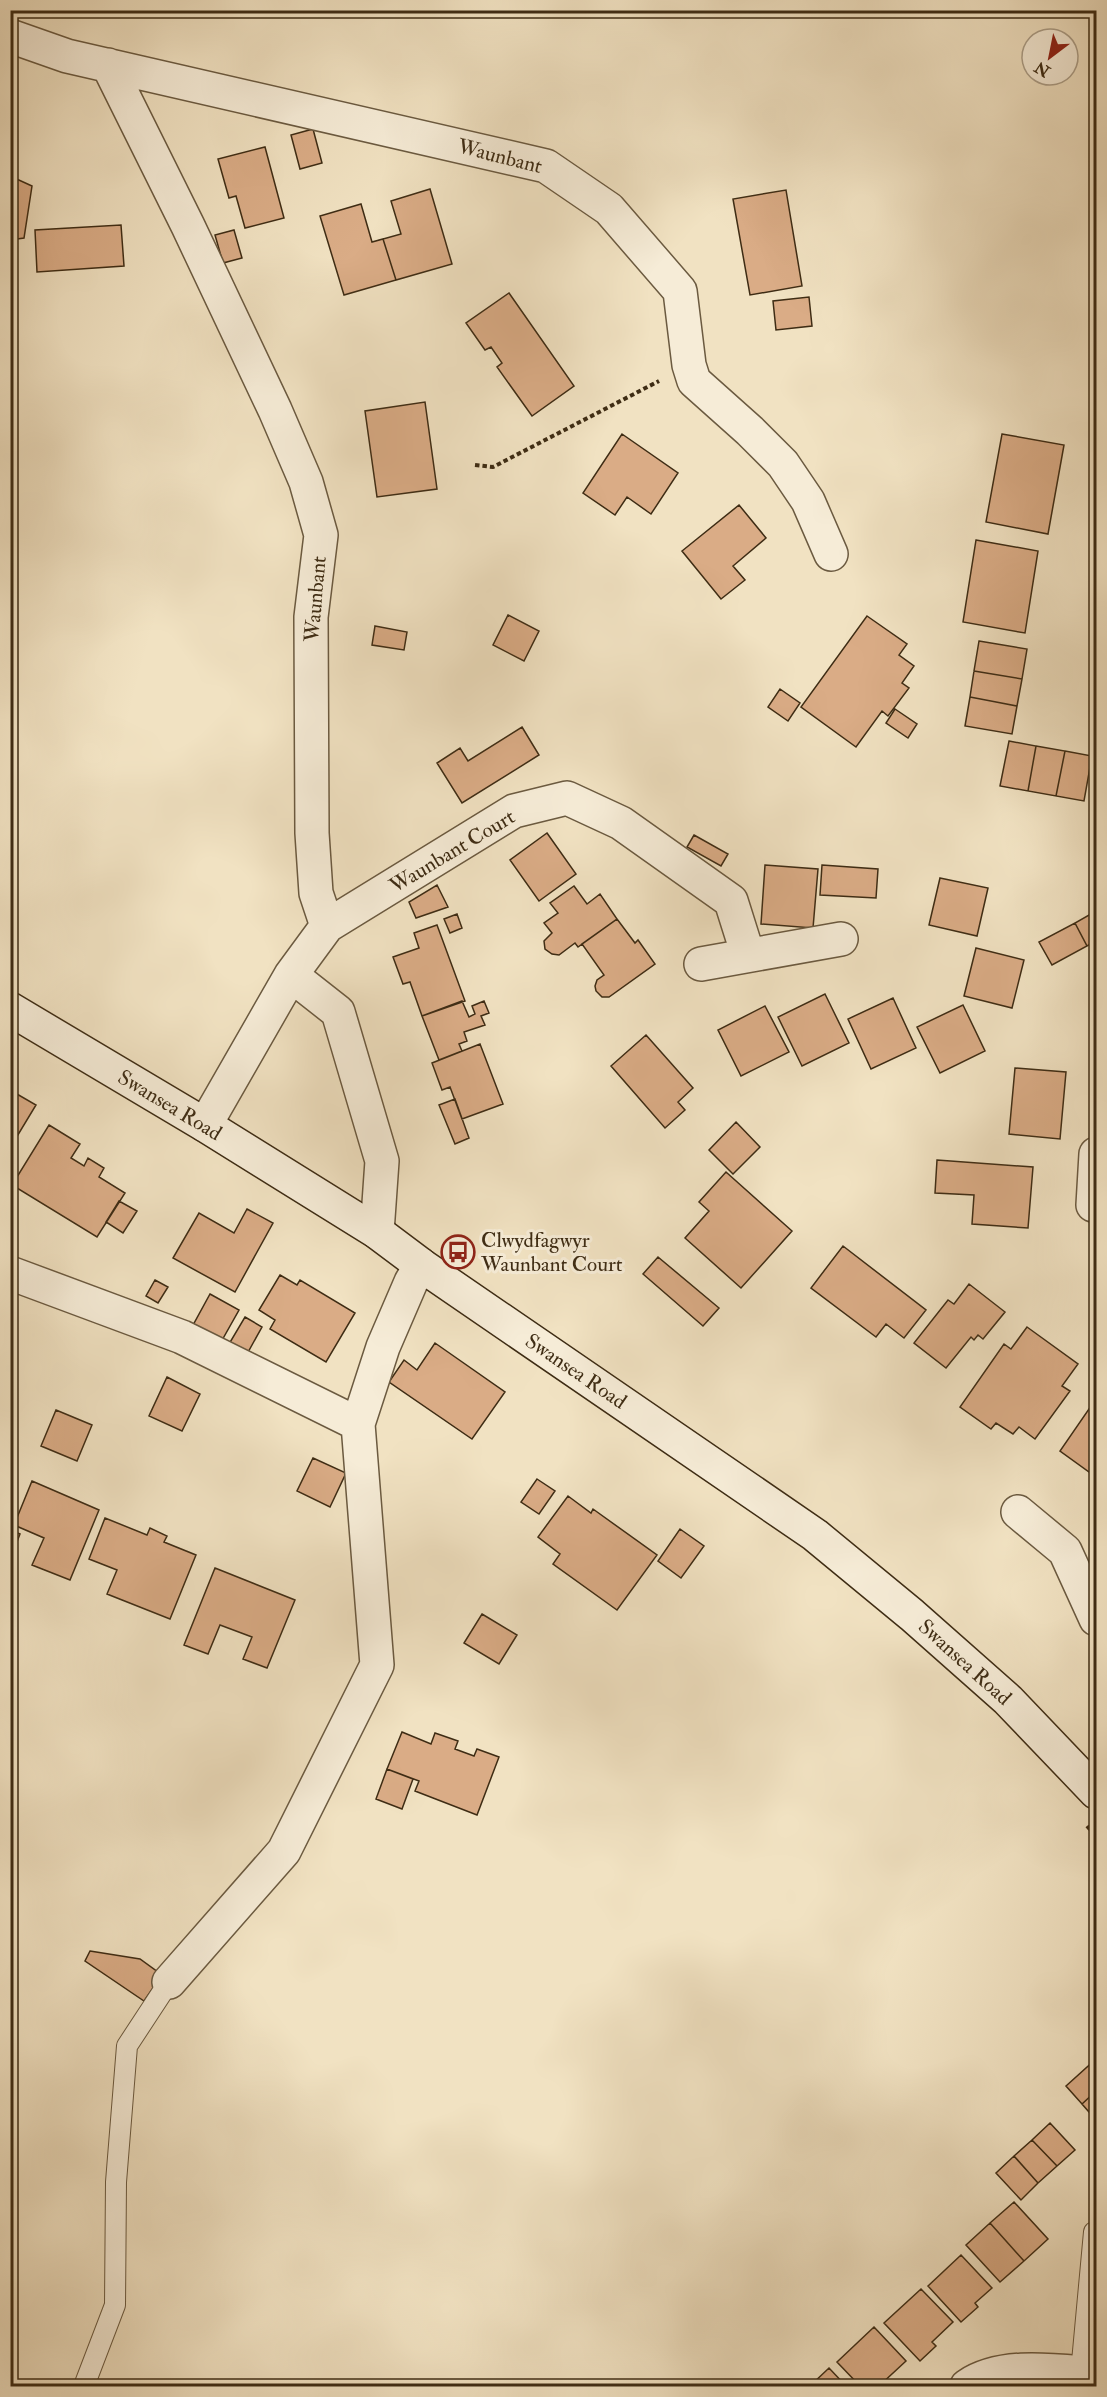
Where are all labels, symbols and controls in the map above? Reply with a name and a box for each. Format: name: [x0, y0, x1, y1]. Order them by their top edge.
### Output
north arrow: [1020, 27, 1080, 87]
text: N: [1031, 56, 1055, 82]
street label: Waunbant: [454, 133, 545, 180]
street label: Waunbant: [298, 555, 333, 644]
street label: Waunbant Court: [384, 803, 520, 900]
street label: Swansea Road: [113, 1064, 227, 1147]
place label: Clwydfagwyr Waunbant Court: [480, 1227, 623, 1278]
bus stop icon: Clwydfagwyr Waunbant Court: [440, 1234, 476, 1270]
street label: Swansea Road: [520, 1328, 632, 1416]
street label: Swansea Road: [912, 1613, 1018, 1712]

